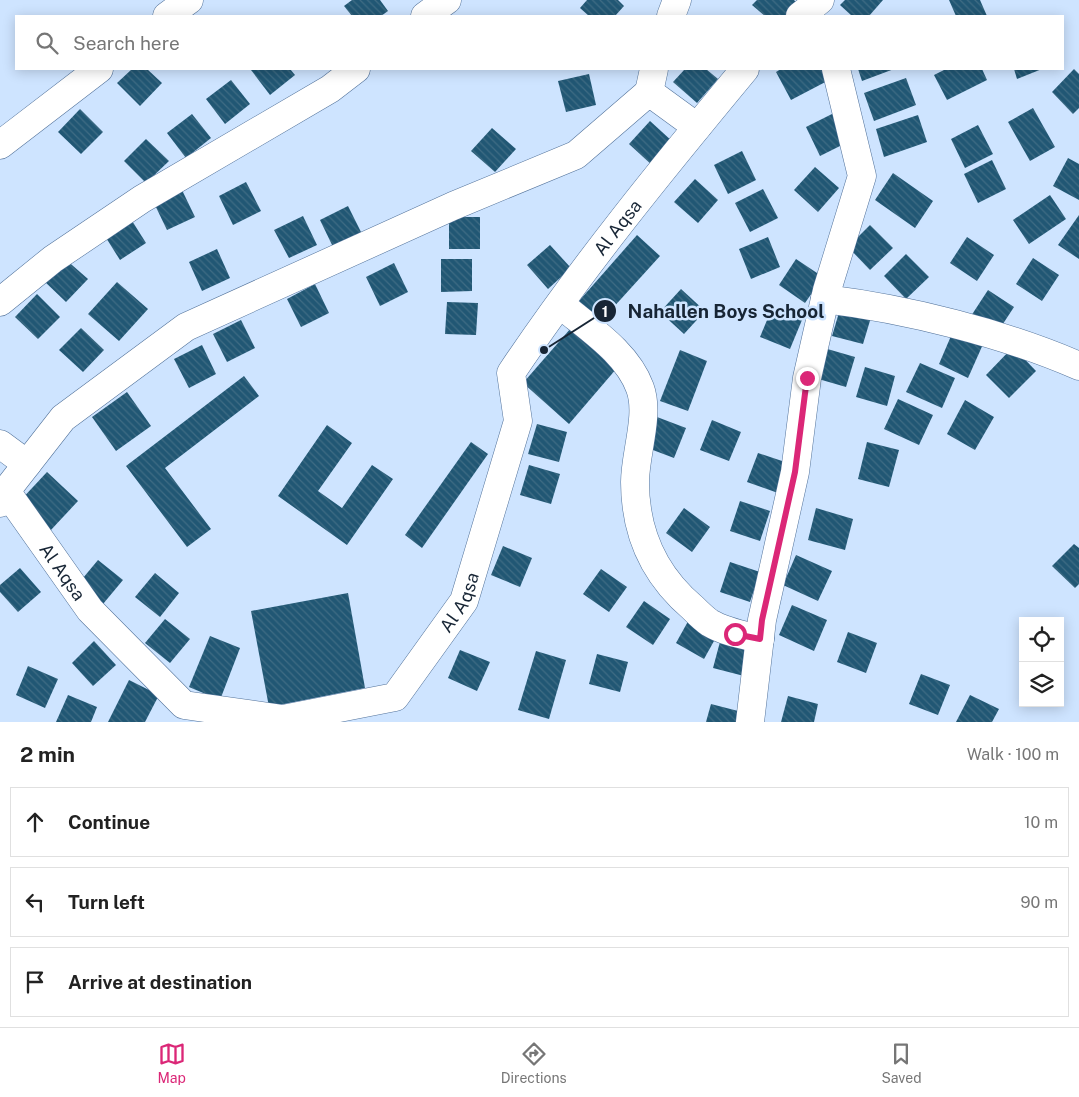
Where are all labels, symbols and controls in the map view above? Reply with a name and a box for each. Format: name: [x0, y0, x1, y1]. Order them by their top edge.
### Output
search box: [15, 15, 1064, 70]
icon: search: [33, 29, 61, 57]
text: Search here: [73, 32, 180, 54]
street label: Al Aqsa: [589, 195, 645, 259]
callout: Nahallen Boys School: [592, 294, 834, 328]
text: Nahallen Boys School: [628, 300, 824, 322]
text: 1: [602, 303, 608, 320]
route end: [796, 367, 819, 390]
street label: Al Aqsa: [36, 539, 90, 604]
street label: Al Aqsa: [435, 570, 483, 636]
map controls: [1019, 617, 1064, 707]
button: locate: [1019, 617, 1064, 662]
route start: [724, 623, 747, 646]
button: layers: [1019, 662, 1064, 707]
text: 2 min: [20, 742, 75, 767]
text: Walk · 100 m: [967, 745, 1059, 764]
icon: ahead: [21, 808, 49, 836]
text: Continue: [68, 811, 150, 833]
text: 10 m: [1024, 813, 1058, 832]
icon: left: [21, 888, 49, 916]
text: Turn left: [68, 891, 145, 913]
text: 90 m: [1021, 893, 1058, 912]
icon: arrive: [21, 968, 49, 996]
text: Arrive at destination: [68, 971, 252, 993]
tab: Map: [157, 1040, 186, 1086]
tab: Directions: [501, 1040, 567, 1086]
tab: Saved: [881, 1040, 922, 1086]

